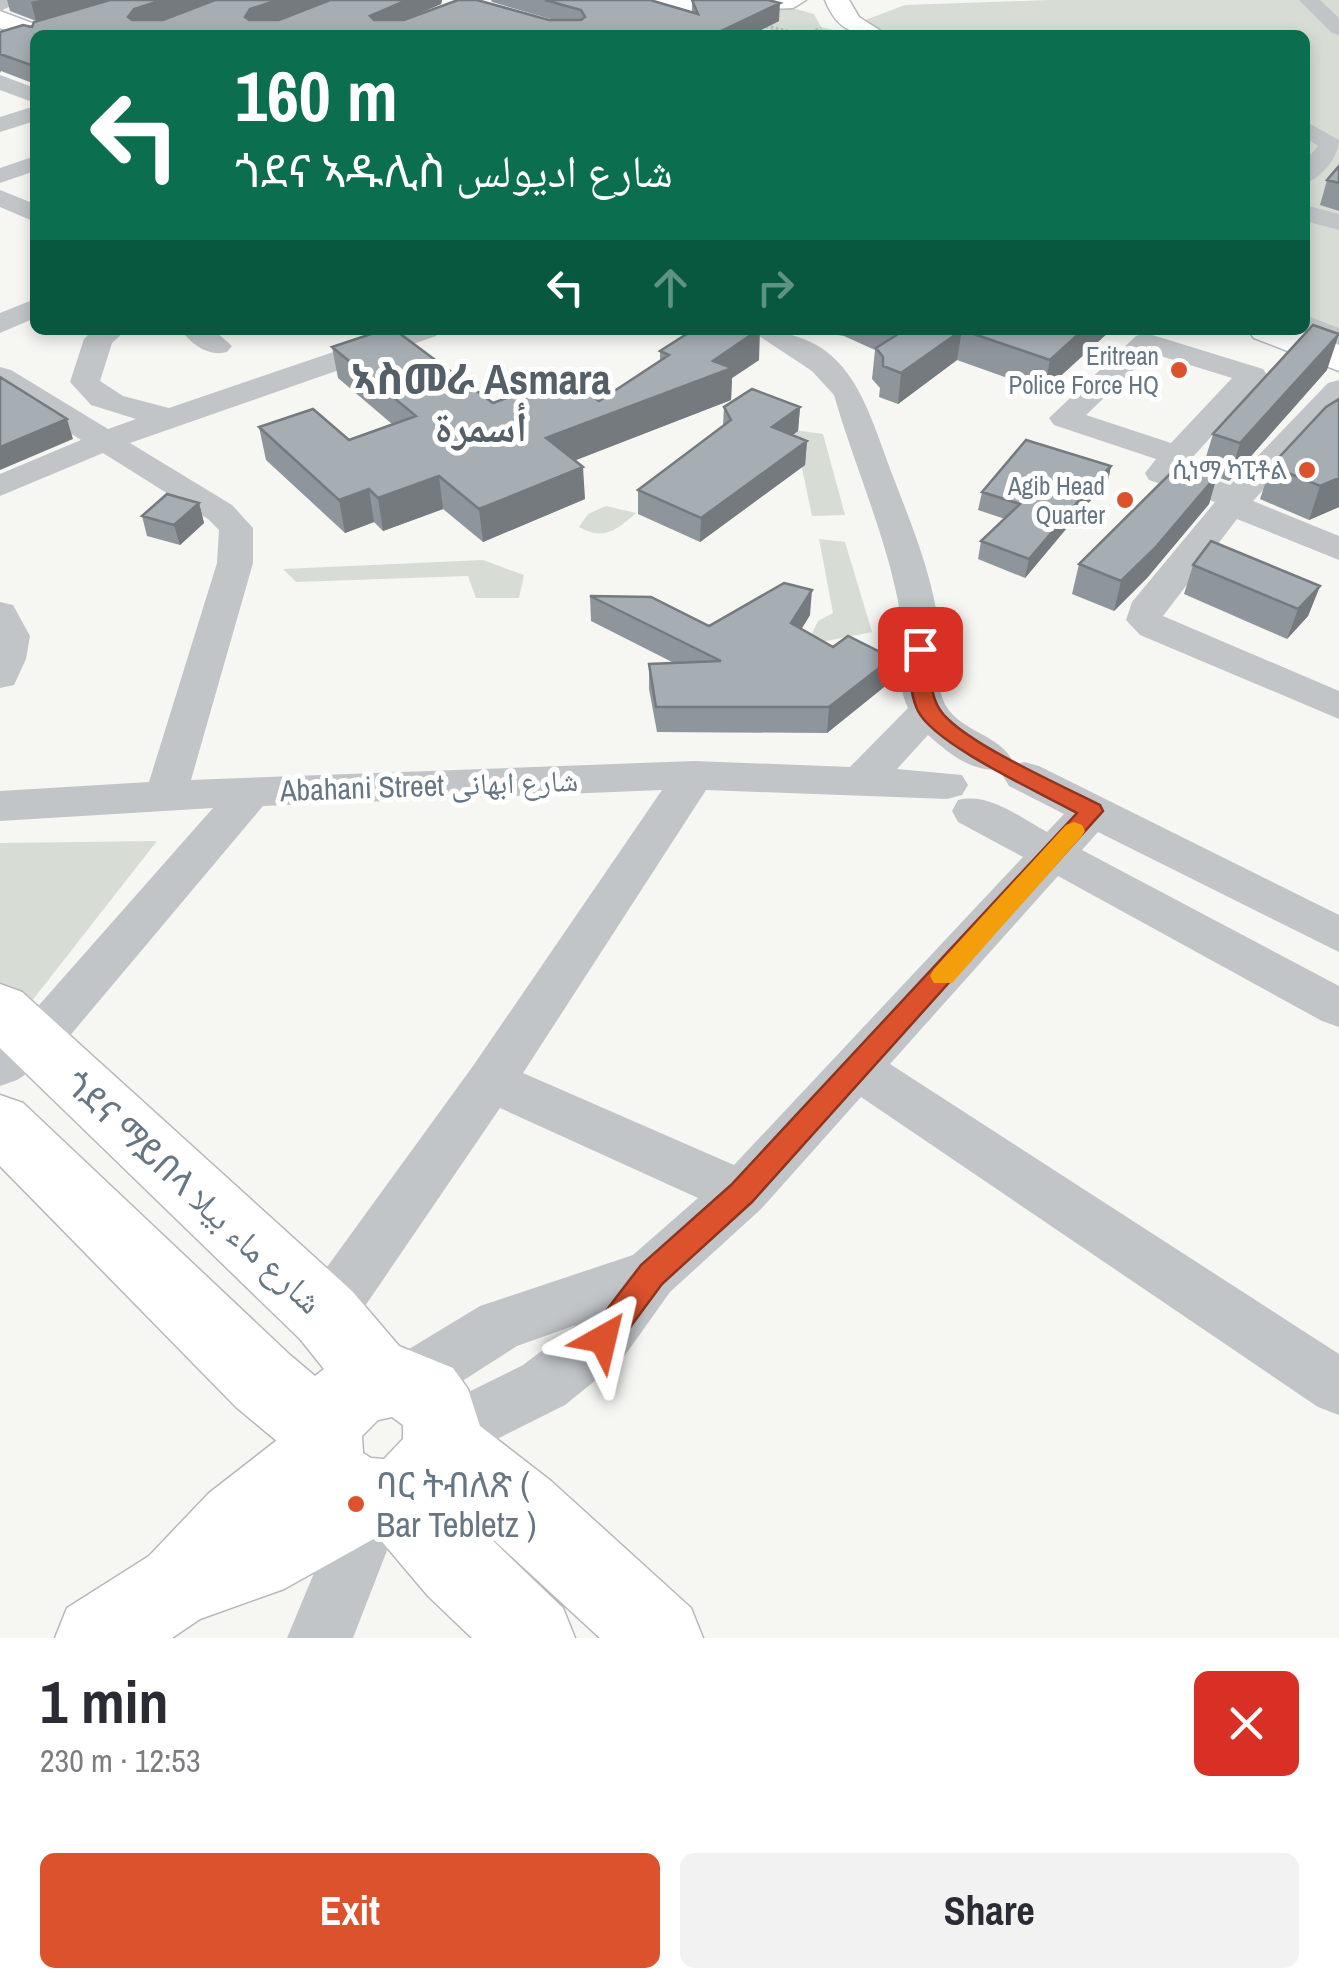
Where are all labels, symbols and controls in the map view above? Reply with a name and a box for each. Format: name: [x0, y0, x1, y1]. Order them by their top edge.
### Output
text: 160 m: [235, 49, 398, 143]
icon: left: [70, 70, 200, 200]
text: ጎደና ኣዱሊስ شارع اديولس: [235, 140, 673, 201]
icon: left: [538, 260, 593, 315]
icon: ahead: [643, 260, 698, 315]
icon: right: [748, 260, 803, 315]
place label: Eritrean Police Force HQ: [1008, 339, 1159, 402]
district label: ኣስመራ Asmara أسمرة: [351, 351, 611, 455]
marker: Eritrean Police Force HQ: [1168, 359, 1190, 381]
place label: ሲነማ ካፒቶል: [1172, 453, 1287, 487]
marker: ሲነማ ካፒቶል: [1296, 459, 1318, 481]
place label: Agib Head Quarter: [1007, 469, 1105, 532]
marker: Agib Head Quarter: [1114, 489, 1136, 511]
pin: [878, 607, 963, 692]
icon: arrive: [893, 622, 948, 677]
street label: Abahani Street شارع ابهانى: [278, 760, 579, 810]
street label: ጎደና ማይበላ شارع ماء بيلا: [55, 1060, 333, 1324]
position arrow: [551, 1287, 655, 1391]
place label: ባር ትብለጽ ( Bar Tebletz ): [376, 1461, 537, 1548]
marker: ባር ትብለጽ ( Bar Tebletz ): [345, 1493, 367, 1515]
text: 1 min: [40, 1661, 169, 1742]
button: close: [1194, 1671, 1299, 1776]
text: 230 m · 12:53: [40, 1739, 200, 1782]
button: Exit: [40, 1853, 660, 1968]
button: Share: [680, 1853, 1299, 1968]

